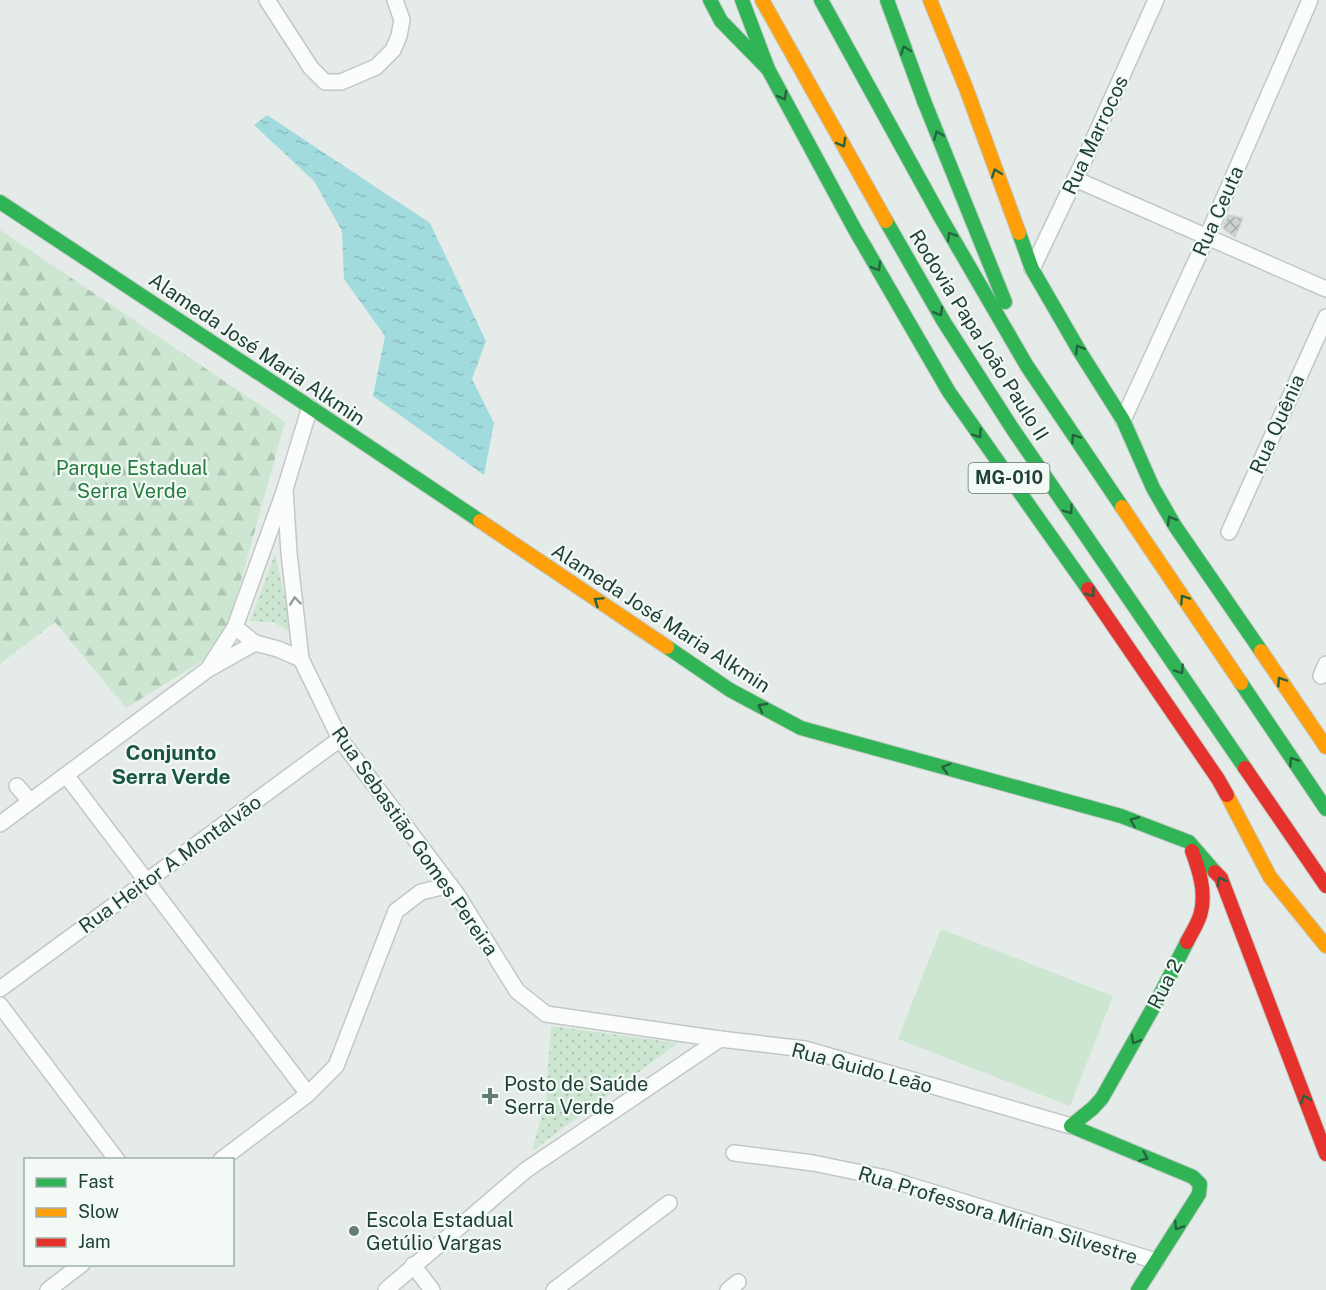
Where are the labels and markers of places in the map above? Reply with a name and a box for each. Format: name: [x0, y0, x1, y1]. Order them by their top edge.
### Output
place label: Posto de Saúde Serra Verde: [504, 1072, 648, 1119]
marker: Posto de Saúde Serra Verde: [481, 1087, 499, 1105]
place label: Escola Estadual Getúlio Vargas: [366, 1208, 514, 1255]
marker: Escola Estadual Getúlio Vargas: [347, 1224, 361, 1238]

